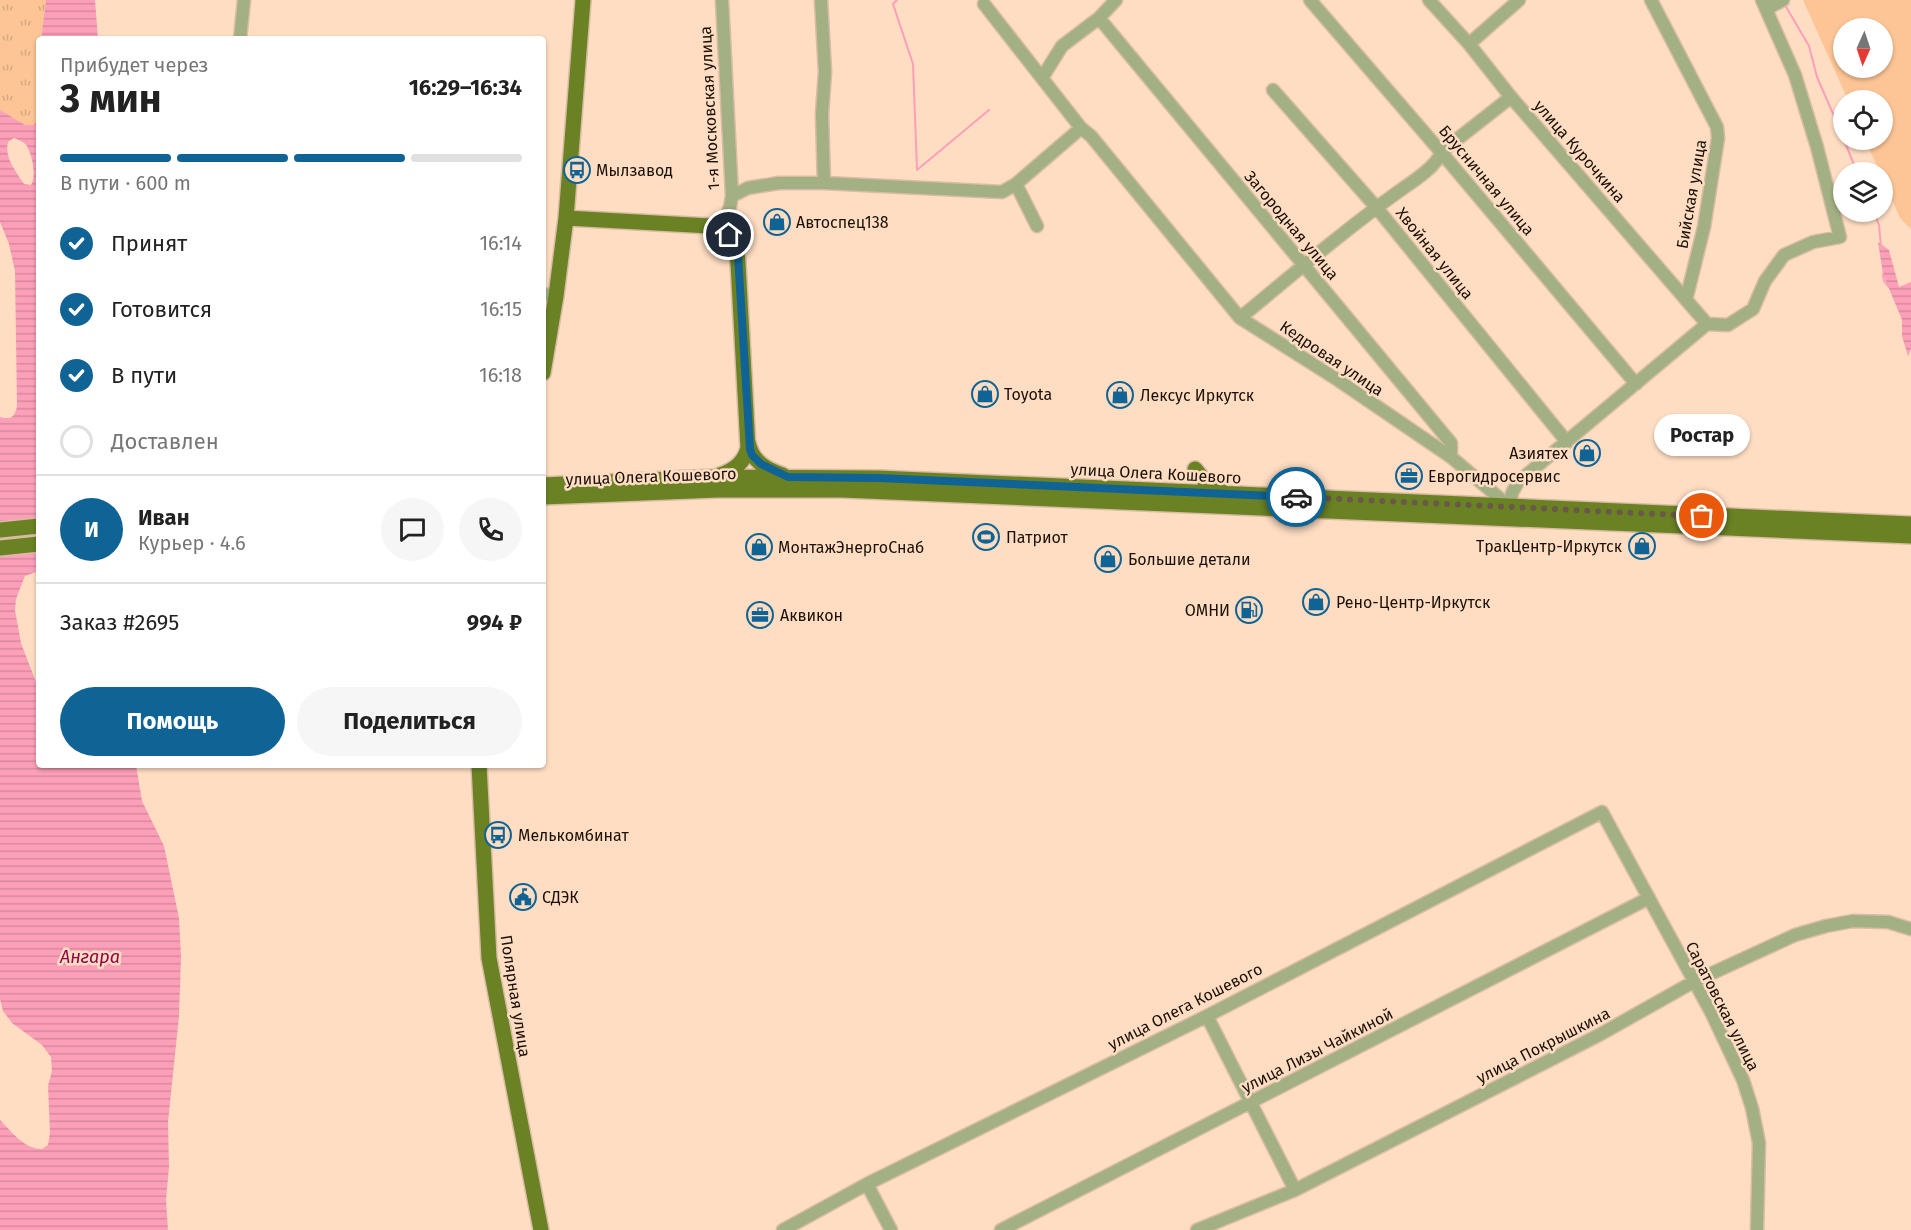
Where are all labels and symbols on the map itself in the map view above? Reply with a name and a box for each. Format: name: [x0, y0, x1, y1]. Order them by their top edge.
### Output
north arrow: [1833, 18, 1893, 78]
street label: 1-я Московская улица: [696, 26, 723, 190]
street label: улица Курочкина: [1530, 96, 1629, 207]
street label: Брусничная улица: [1435, 121, 1538, 239]
street label: Бийская улица: [1673, 138, 1710, 250]
bus stop icon: Мылзавод: [562, 155, 592, 185]
place label: Мылзавод: [596, 161, 673, 180]
street label: Загородная улица: [1241, 167, 1343, 284]
street label: Хвойная улица: [1392, 204, 1477, 303]
shop icon: Автоспец138: [762, 207, 792, 237]
pin: [703, 209, 754, 260]
place label: Автоспец138: [796, 213, 889, 232]
street label: Кедровая улица: [1276, 317, 1387, 400]
shop icon: Toyota: [970, 379, 1000, 409]
shop icon: Лексус Иркутск: [1105, 380, 1135, 410]
place label: Toyota: [1004, 385, 1052, 404]
place label: Лексус Иркутск: [1140, 386, 1255, 405]
callout: Ростар: [1654, 414, 1750, 456]
shop icon: Азиятех: [1572, 438, 1602, 468]
place label: Азиятех: [1509, 444, 1568, 463]
street label: улица Олега Кошевого: [1070, 460, 1242, 487]
office icon: Еврогидросервис: [1394, 461, 1424, 491]
street label: улица Олега Кошевого: [565, 464, 737, 489]
courier: [1266, 467, 1326, 527]
place label: Еврогидросервис: [1428, 467, 1561, 486]
pin: [1676, 490, 1727, 541]
sports icon: Патриот: [971, 522, 1001, 552]
place label: Патриот: [1006, 528, 1068, 547]
shop icon: ТракЦентр-Иркутск: [1627, 531, 1657, 561]
shop icon: МонтажЭнергоСнаб: [744, 532, 774, 562]
place label: ТракЦентр-Иркутск: [1476, 537, 1623, 556]
place label: МонтажЭнергоСнаб: [778, 538, 924, 557]
shop icon: Большие детали: [1093, 544, 1123, 574]
place label: Большие детали: [1128, 550, 1251, 569]
shop icon: Рено-Центр-Иркутск: [1301, 587, 1331, 617]
place label: Рено-Центр-Иркутск: [1336, 593, 1491, 612]
fuel station icon: ОМНИ: [1234, 595, 1264, 625]
office icon: Аквикон: [745, 600, 775, 630]
place label: ОМНИ: [1185, 601, 1230, 620]
place label: Аквикон: [780, 606, 843, 625]
bus stop icon: Мелькомбинат: [483, 820, 513, 850]
place label: Мелькомбинат: [518, 826, 629, 845]
public building icon: СДЭК: [508, 882, 538, 912]
place label: СДЭК: [542, 888, 579, 907]
street label: Полярная улица: [496, 934, 535, 1058]
street label: Саратовская улица: [1682, 938, 1763, 1074]
water label: Ангара: [59, 946, 120, 968]
street label: улица Олега Кошевого: [1105, 959, 1266, 1054]
street label: улица Лизы Чайкиной: [1238, 1004, 1396, 1097]
street label: улица Покрышкина: [1473, 1004, 1613, 1087]

